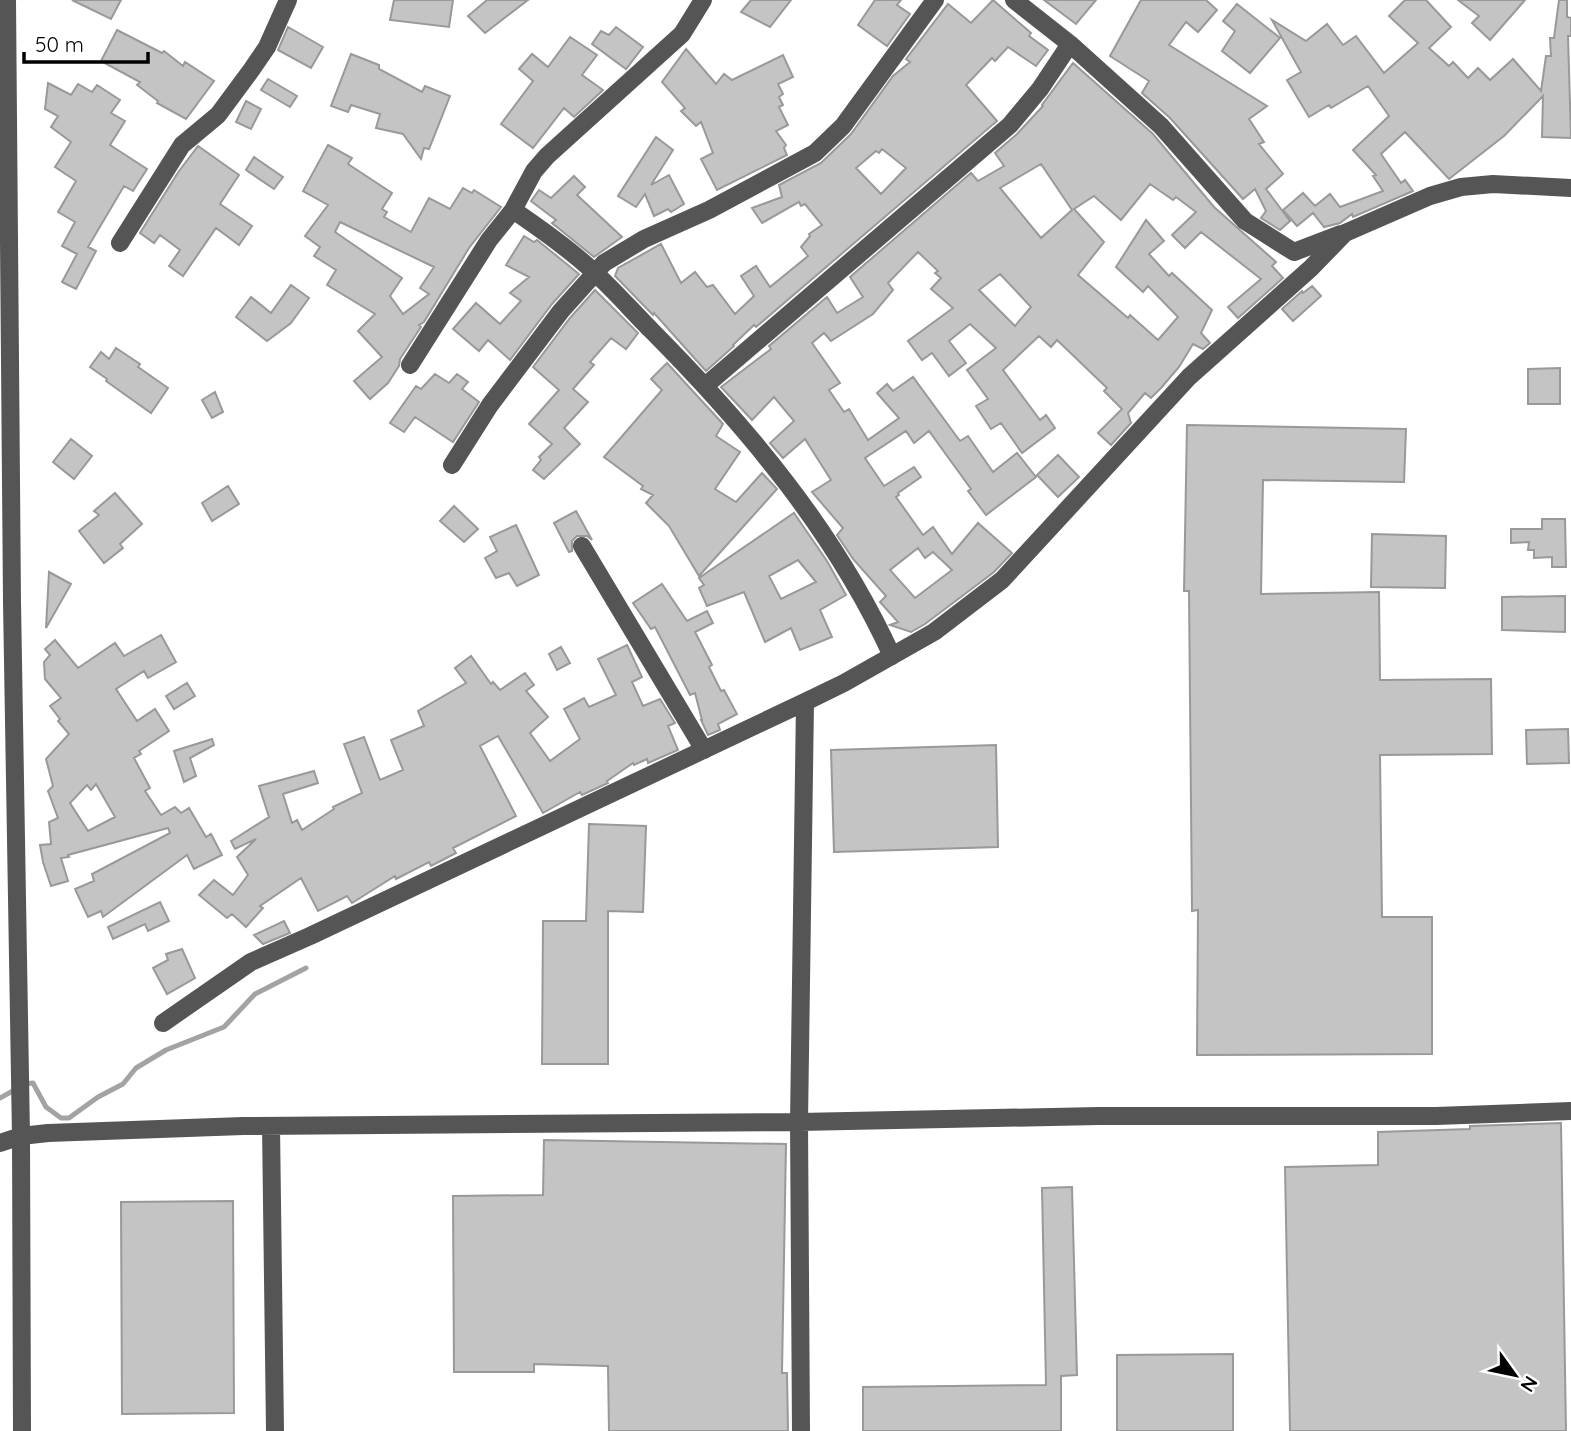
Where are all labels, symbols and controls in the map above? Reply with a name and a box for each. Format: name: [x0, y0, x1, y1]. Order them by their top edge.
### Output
scale bar: [24, 21, 149, 65]
text: 50 m: [35, 31, 84, 57]
north arrow: [1480, 1340, 1550, 1410]
text: N: [1515, 1372, 1543, 1397]

